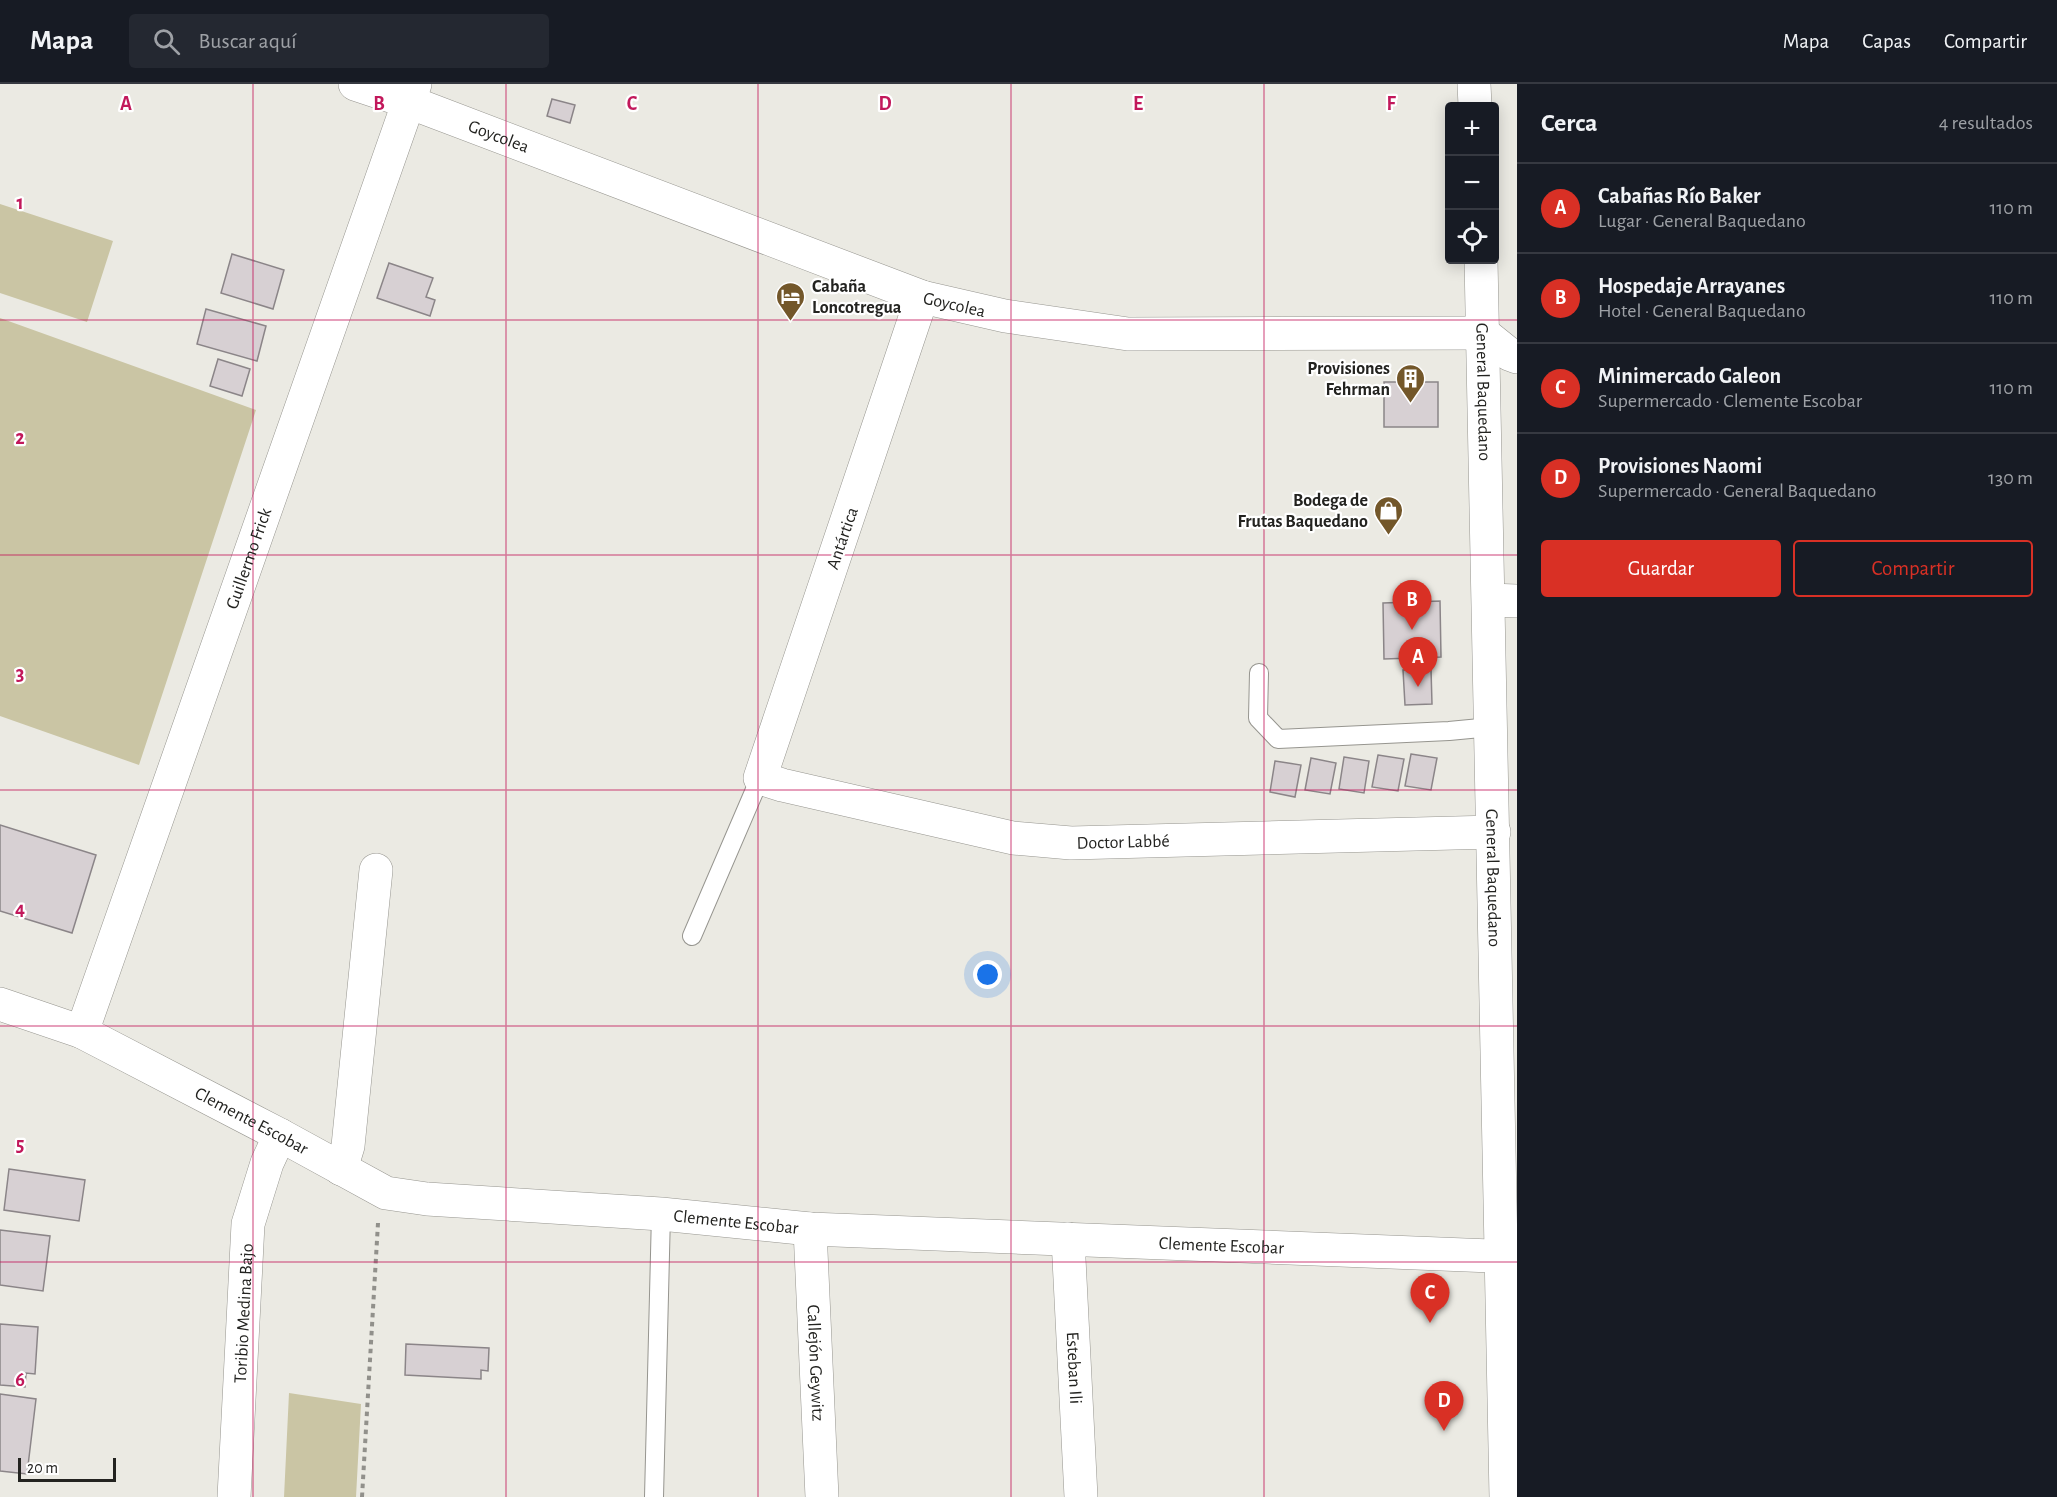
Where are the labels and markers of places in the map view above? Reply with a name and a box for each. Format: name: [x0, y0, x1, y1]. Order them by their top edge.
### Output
place label: Cabaña Loncotregua: [812, 278, 902, 317]
hotel icon: Cabaña Loncotregua: [775, 280, 807, 322]
place label: Provisiones Fehrman: [1307, 360, 1390, 399]
building icon: Provisiones Fehrman: [1395, 362, 1427, 404]
place label: Bodega de Frutas Baquedano: [1237, 492, 1368, 531]
shop icon: Bodega de Frutas Baquedano: [1373, 494, 1405, 536]
pin: B: [1392, 580, 1432, 630]
pin: A: [1398, 638, 1438, 687]
pin: C: [1410, 1274, 1450, 1323]
pin: D: [1424, 1382, 1464, 1431]

